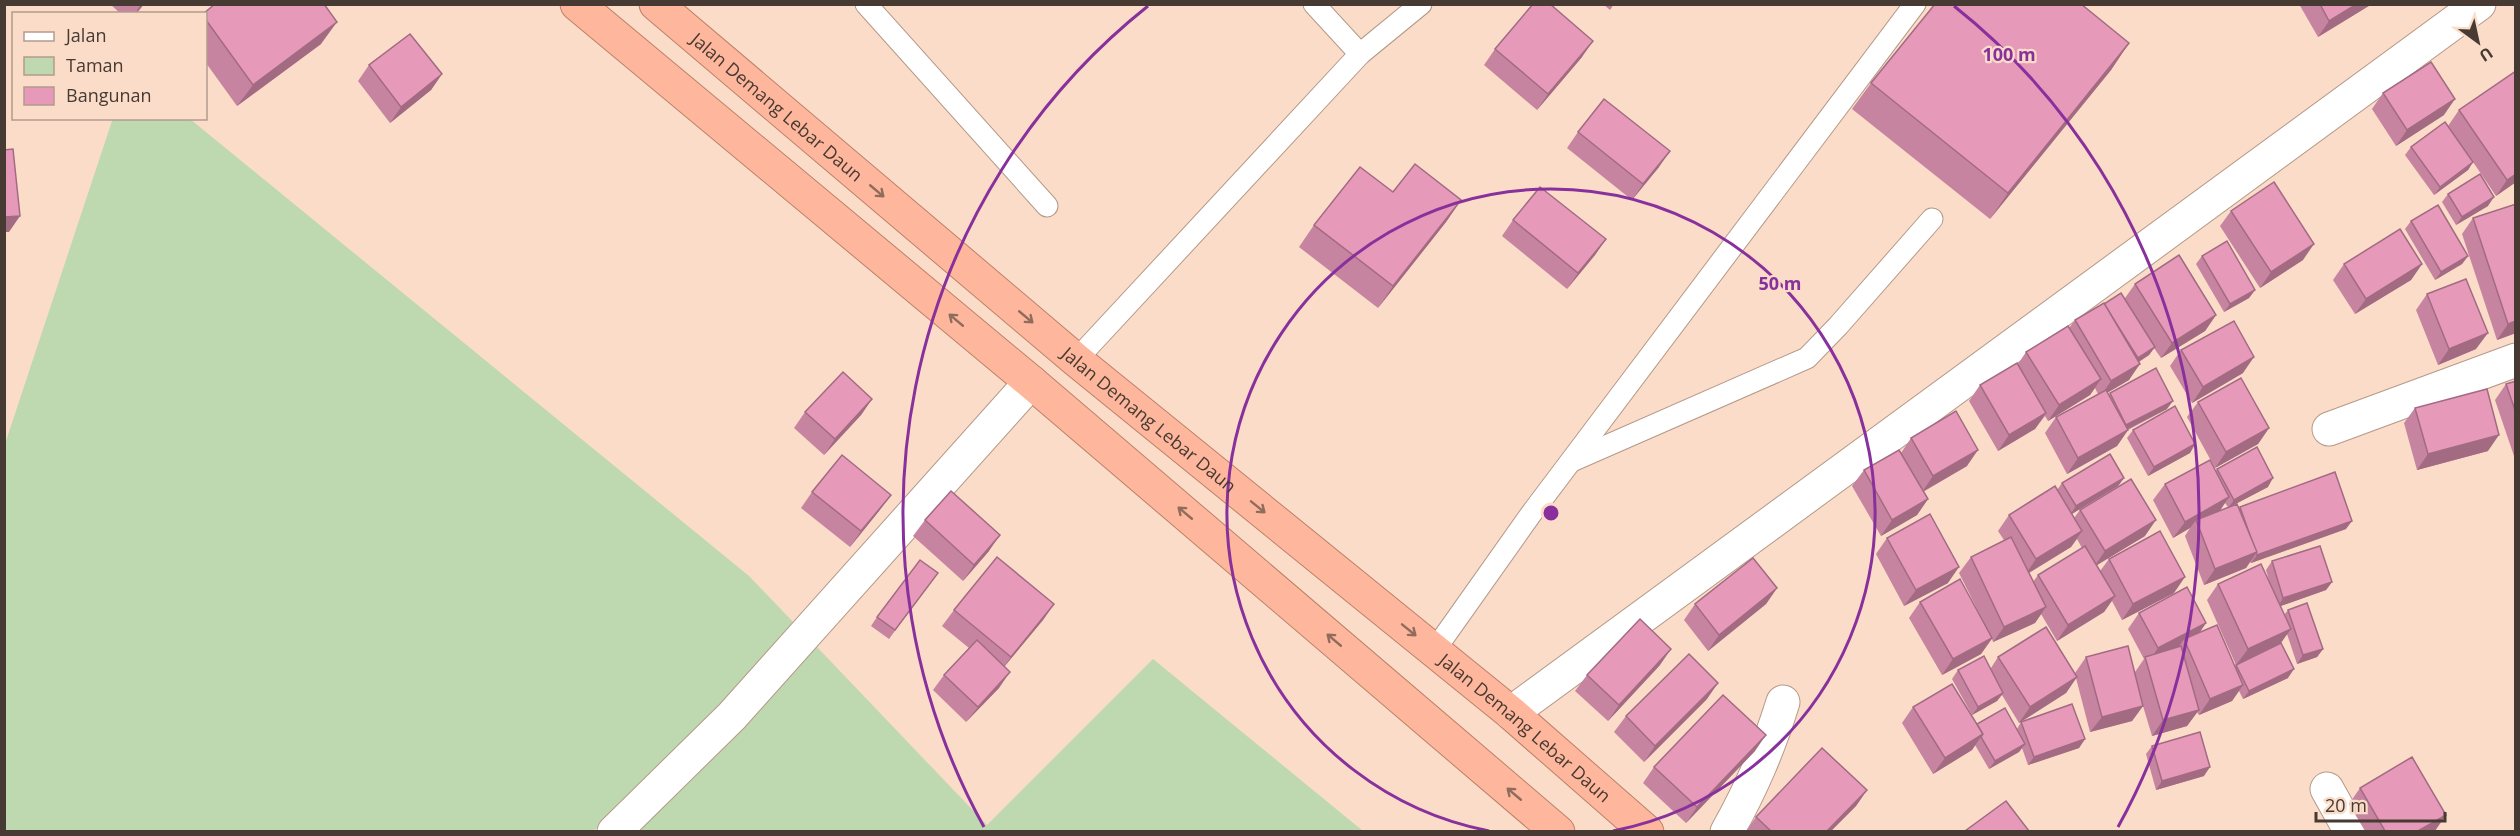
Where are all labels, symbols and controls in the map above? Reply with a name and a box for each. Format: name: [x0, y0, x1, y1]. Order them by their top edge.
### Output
legend: [12, 12, 207, 120]
north arrow: [2448, 12, 2508, 72]
text: Jalan: [64, 23, 106, 47]
street label: Jalan Demang Lebar Daun: [685, 26, 868, 187]
text: 100 m: [1982, 42, 2036, 66]
text: U: [2475, 42, 2497, 67]
text: Taman: [66, 53, 124, 77]
text: Bangunan: [66, 83, 152, 107]
one-way arrow: [869, 185, 885, 198]
text: 50 m: [1759, 271, 1801, 295]
one-way arrow: [1018, 310, 1033, 324]
one-way arrow: [948, 313, 964, 326]
street label: Jalan Demang Lebar Daun: [1055, 340, 1242, 498]
one-way arrow: [1250, 501, 1266, 514]
centre of rings: [1541, 503, 1561, 523]
one-way arrow: [1178, 506, 1193, 520]
one-way arrow: [1401, 624, 1417, 637]
one-way arrow: [1327, 633, 1342, 647]
street label: Jalan Demang Lebar Daun: [1433, 646, 1616, 807]
scale bar: [2316, 785, 2445, 823]
one-way arrow: [1506, 787, 1522, 800]
text: 20 m: [2325, 793, 2367, 817]

